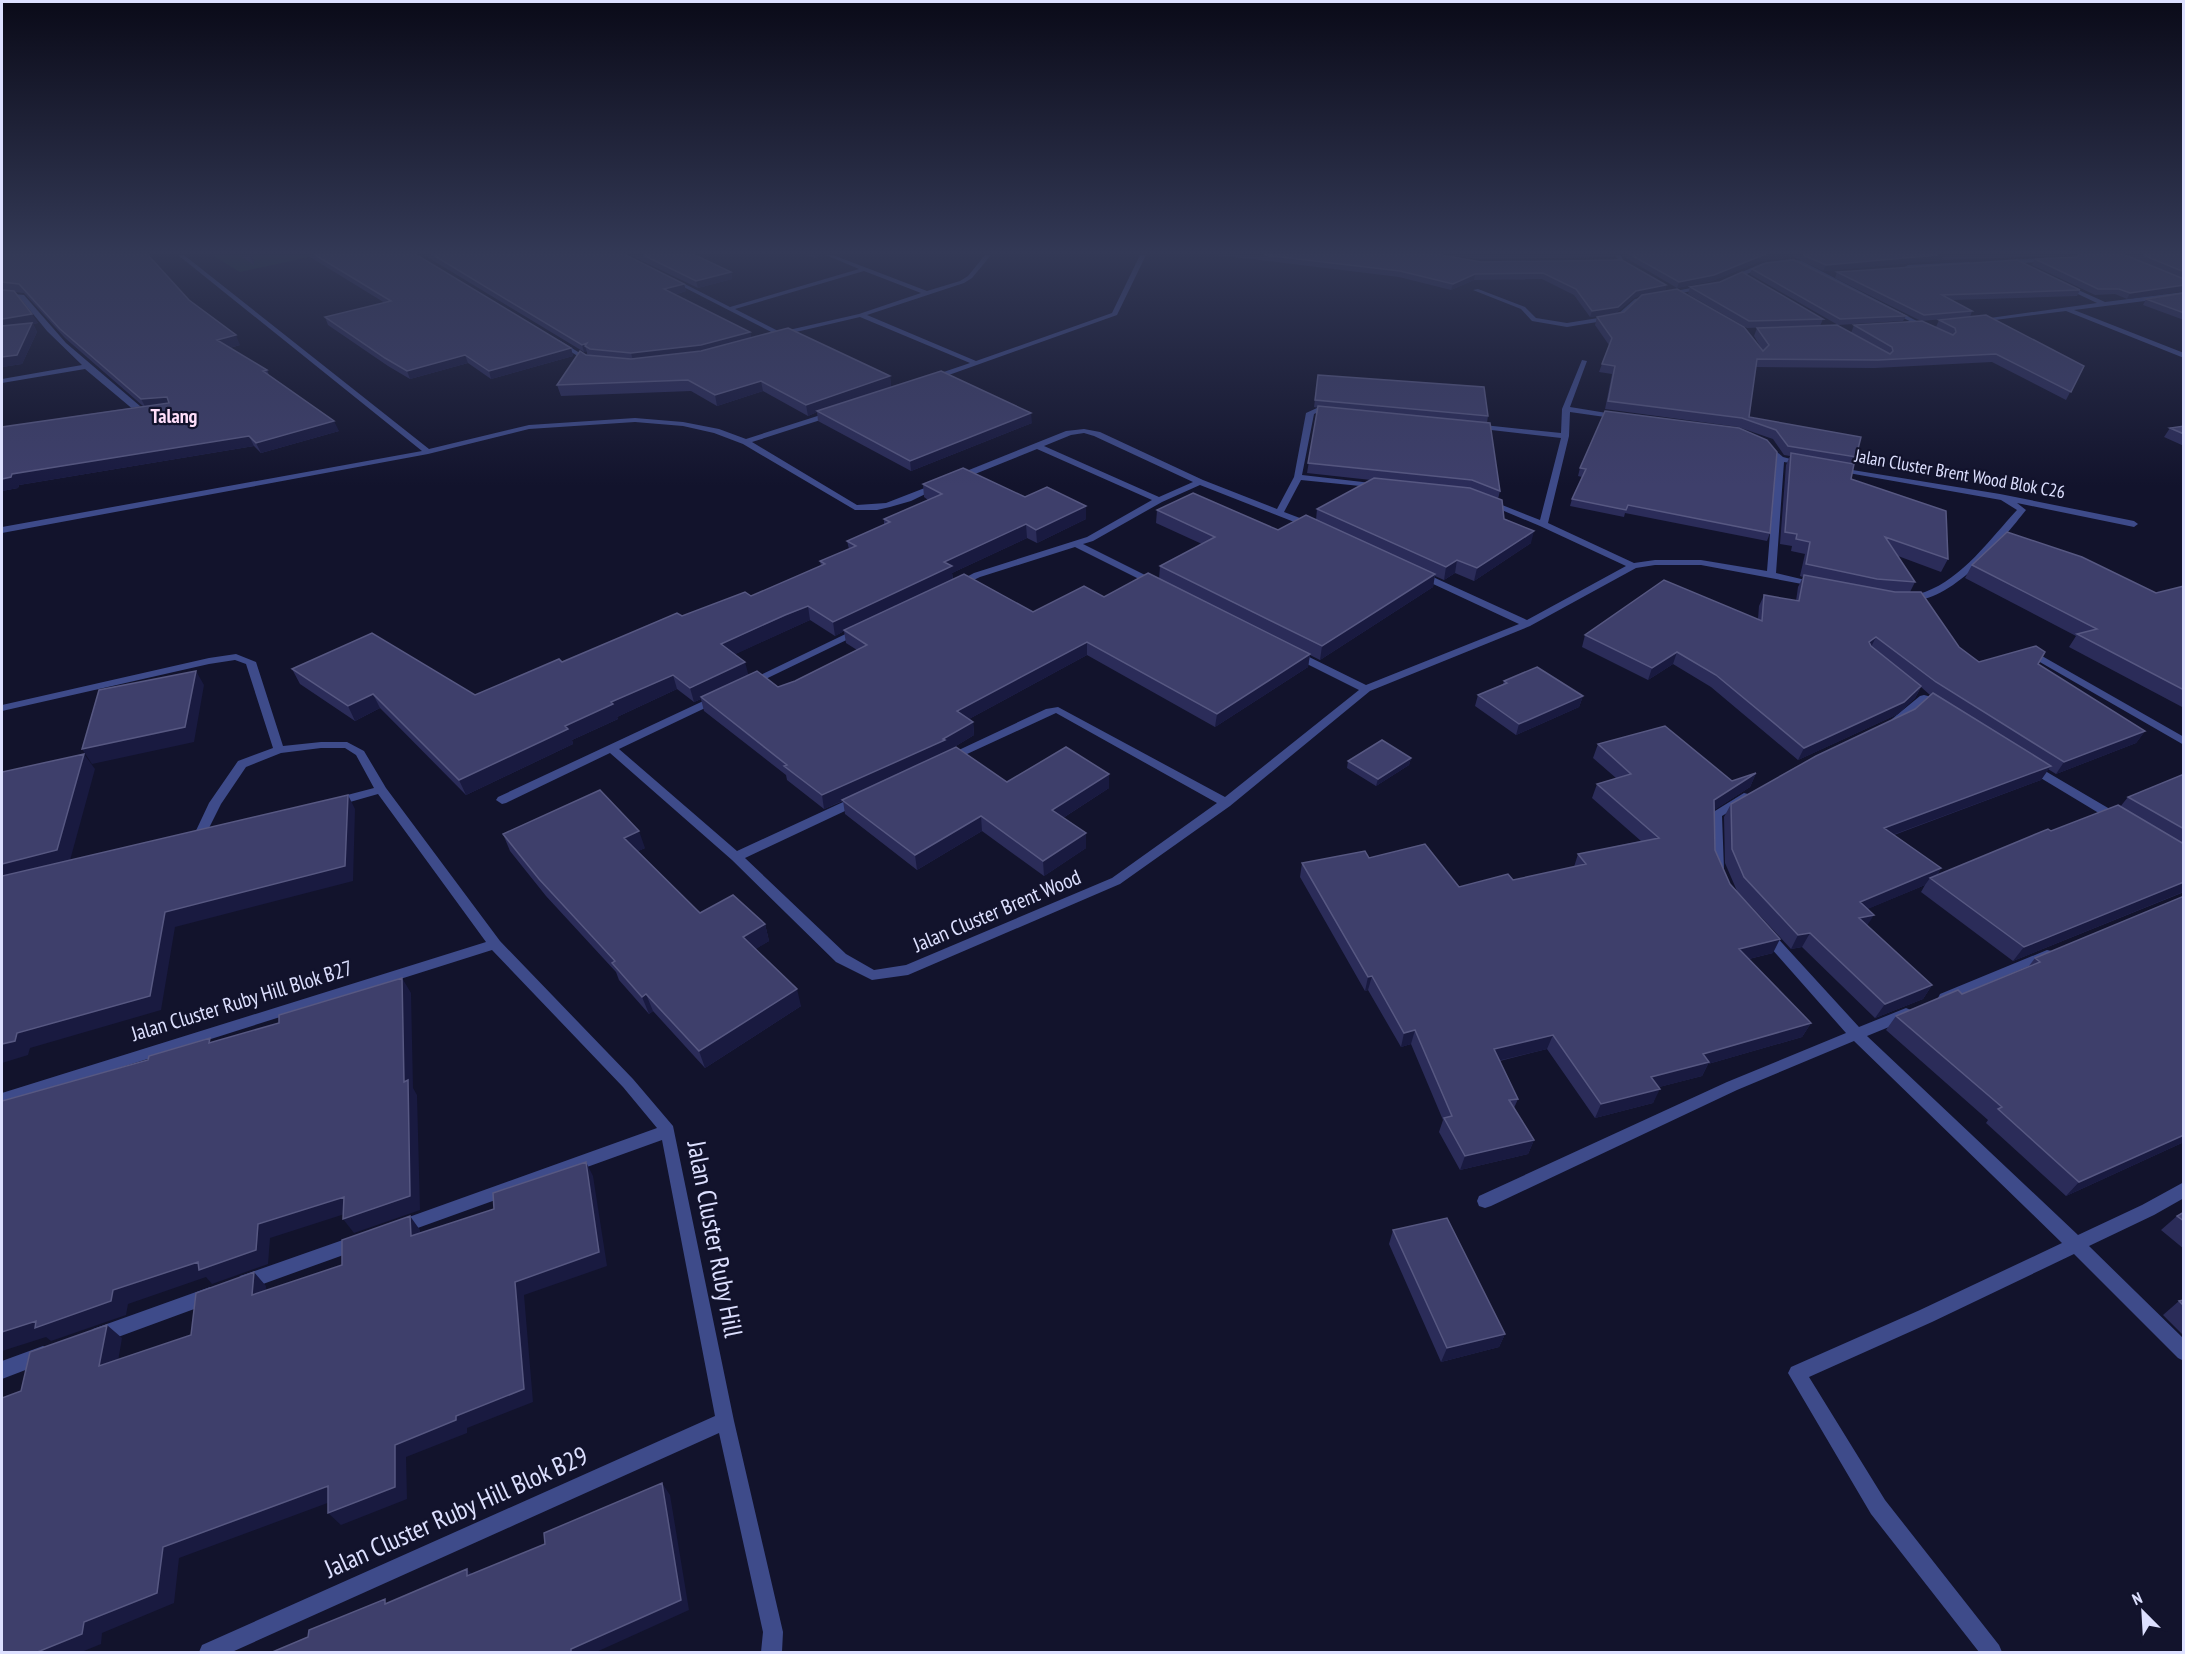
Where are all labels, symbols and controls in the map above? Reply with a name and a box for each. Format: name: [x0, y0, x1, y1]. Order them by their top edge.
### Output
district label: Talang: [151, 403, 198, 429]
street label: Jalan Cluster Brent Wood Blok C26: [1852, 444, 2067, 503]
street label: Jalan Cluster Brent Wood: [908, 863, 1085, 958]
street label: Jalan Cluster Ruby Hill Blok B27: [127, 954, 356, 1047]
street label: Jalan Cluster Ruby Hill: [680, 1137, 751, 1340]
street label: Jalan Cluster Ruby Hill Blok B29: [318, 1438, 593, 1585]
north arrow: [2113, 1582, 2173, 1642]
text: N: [2129, 1587, 2145, 1609]

